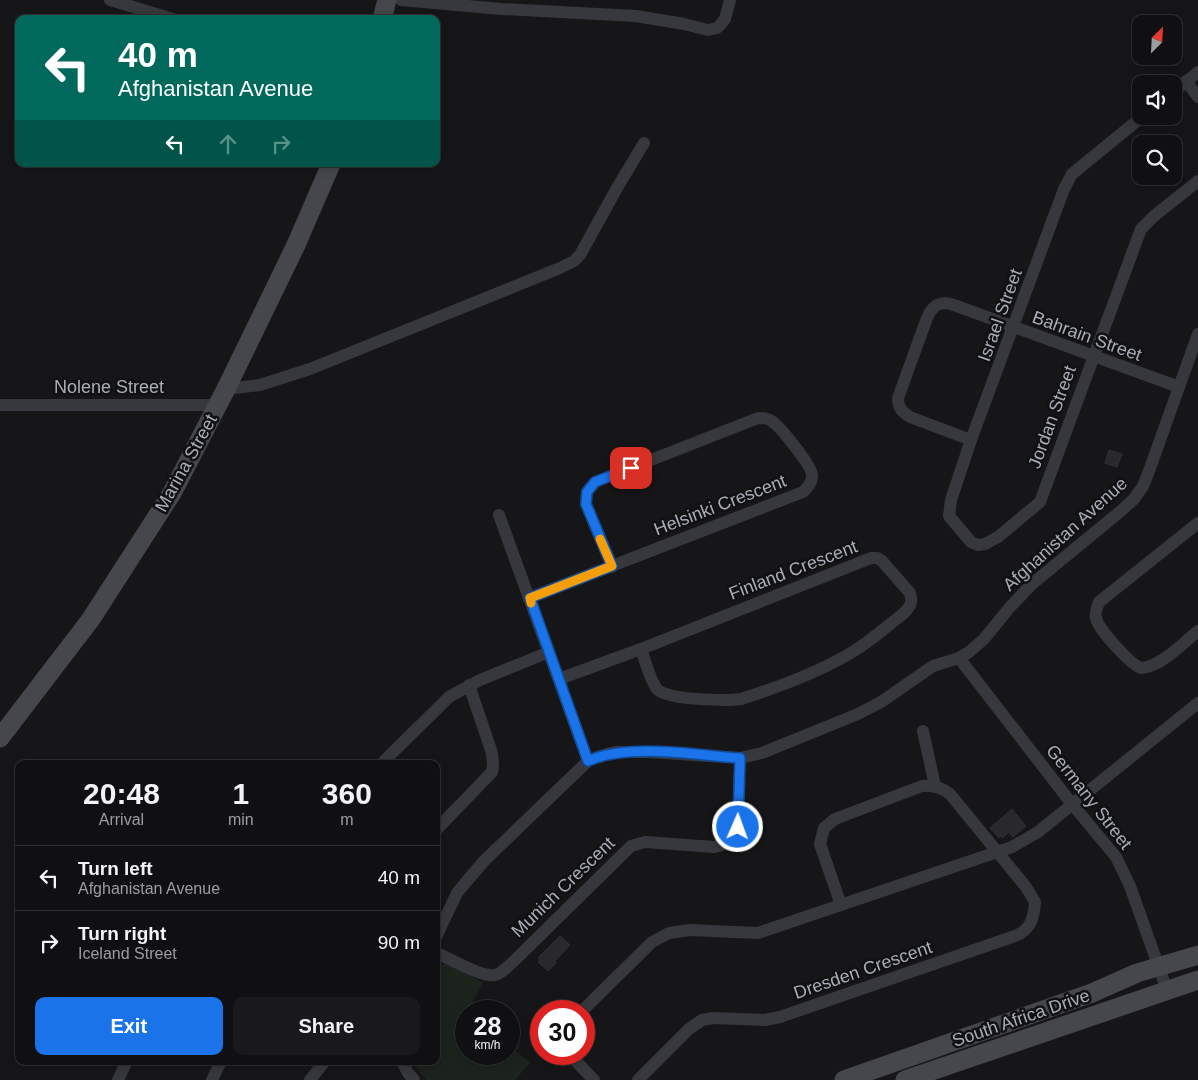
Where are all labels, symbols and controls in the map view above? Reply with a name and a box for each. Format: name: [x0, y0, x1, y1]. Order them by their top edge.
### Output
north arrow: [1132, 15, 1182, 65]
map controls: [1132, 15, 1182, 185]
icon: left: [35, 35, 100, 100]
text: 40 m: [118, 35, 198, 74]
button: sound: [1132, 75, 1182, 125]
text: Afghanistan Avenue: [118, 76, 313, 101]
icon: left: [161, 130, 189, 158]
icon: ahead: [214, 130, 242, 158]
icon: right: [267, 130, 295, 158]
button: search: [1132, 135, 1182, 185]
street label: Israel Street: [974, 266, 1026, 364]
street label: Bahrain Street: [1030, 307, 1144, 365]
street label: Jordan Street: [1024, 363, 1080, 471]
street label: Nolene Street: [54, 377, 164, 397]
street label: Marina Street: [151, 411, 221, 515]
pin: [610, 447, 652, 489]
icon: arrive: [617, 454, 645, 482]
street label: Helsinki Crescent: [651, 471, 789, 539]
street label: Afghanistan Avenue: [999, 473, 1131, 595]
street label: Finland Crescent: [726, 536, 860, 604]
street label: Germany Street: [1042, 741, 1136, 853]
text: 20:48: [83, 777, 160, 810]
text: 1: [232, 777, 249, 810]
text: 360: [322, 777, 372, 810]
position arrow: [711, 800, 763, 852]
text: Arrival: [99, 811, 144, 828]
text: min: [228, 811, 254, 828]
text: m: [340, 811, 353, 828]
street label: Munich Crescent: [507, 833, 619, 941]
text: Turn left: [78, 858, 153, 879]
icon: left: [35, 864, 63, 892]
text: 40 m: [378, 867, 420, 888]
text: Afghanistan Avenue: [78, 880, 220, 897]
text: Turn right: [78, 923, 166, 944]
icon: right: [35, 929, 63, 957]
text: 90 m: [378, 932, 420, 953]
street label: Dresden Crescent: [791, 937, 935, 1003]
text: Iceland Street: [78, 945, 177, 962]
street label: South Africa Drive: [950, 985, 1092, 1051]
button: Exit: [35, 997, 223, 1055]
button: Share: [233, 997, 420, 1055]
speed limit sign: 30: [530, 1000, 595, 1065]
text: 28: [474, 1012, 501, 1040]
text: km/h: [474, 1038, 501, 1052]

